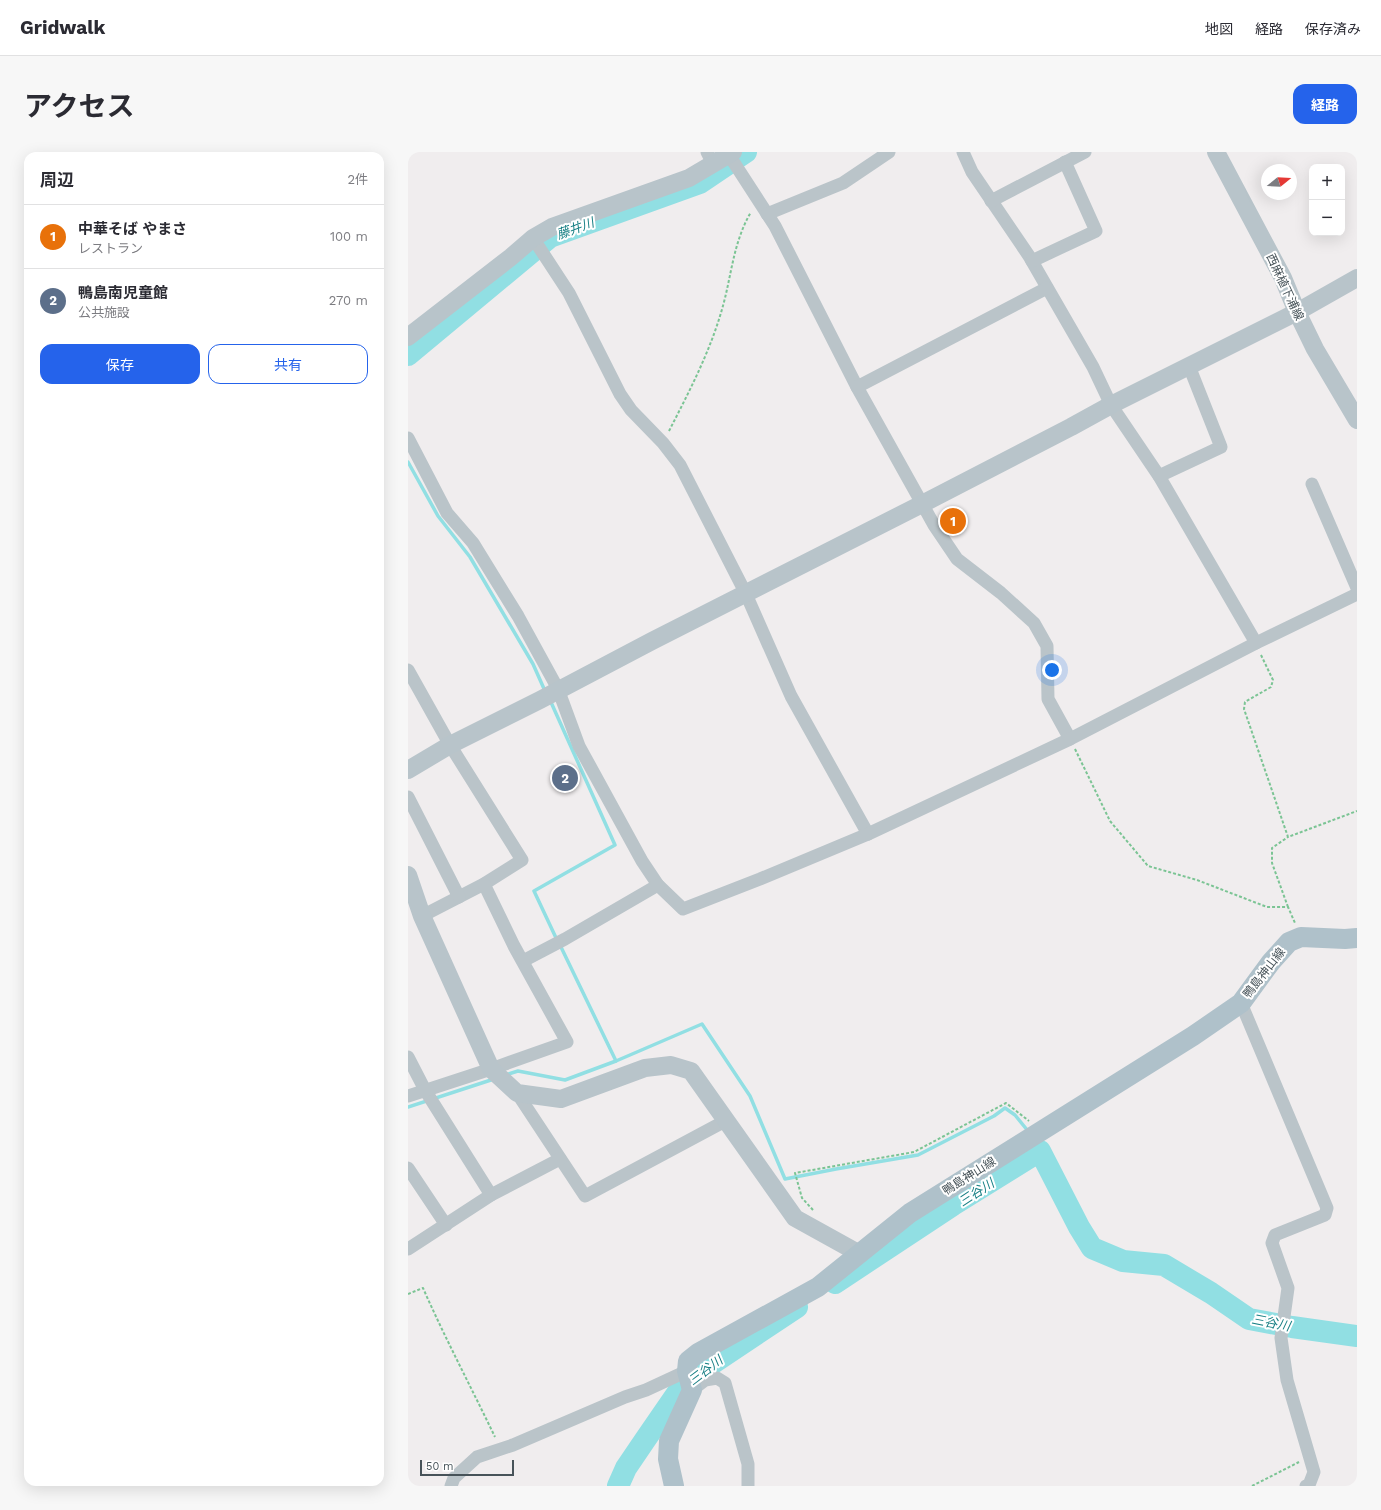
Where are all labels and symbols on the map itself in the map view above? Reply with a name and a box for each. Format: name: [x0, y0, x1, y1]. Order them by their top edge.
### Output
north arrow: [1261, 164, 1297, 200]
water label: 藤井川: [554, 214, 598, 242]
street label: 西麻植下浦線: [1263, 251, 1307, 323]
pin: 1: [940, 506, 966, 536]
your location: [1042, 660, 1062, 680]
pin: 2: [552, 763, 578, 793]
street label: 鴨島神山線: [1240, 945, 1288, 1001]
street label: 鴨島神山線: [940, 1154, 998, 1198]
water label: 三谷川: [956, 1174, 998, 1209]
water label: 三谷川: [1250, 1311, 1293, 1334]
water label: 三谷川: [685, 1351, 727, 1388]
scale bar: [420, 1458, 514, 1477]

